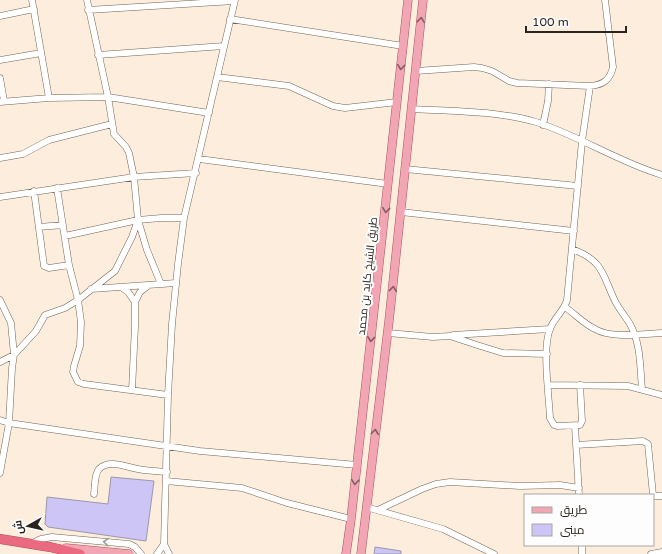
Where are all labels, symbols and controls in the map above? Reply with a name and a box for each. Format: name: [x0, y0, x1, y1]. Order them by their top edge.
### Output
scale bar: [526, 8, 626, 34]
text: 100 m: [532, 15, 569, 29]
one-way arrow: [417, 17, 426, 23]
one-way arrow: [397, 64, 406, 70]
one-way arrow: [381, 207, 390, 213]
street label: طريق الشيخ كايد بن محمد: [355, 216, 381, 336]
one-way arrow: [388, 286, 397, 292]
one-way arrow: [367, 336, 376, 342]
one-way arrow: [371, 429, 380, 435]
one-way arrow: [351, 479, 360, 485]
legend: [524, 494, 654, 546]
text: طريق: [560, 503, 588, 517]
north arrow: [8, 506, 48, 546]
text: ش: [11, 519, 26, 535]
text: مبنى: [560, 523, 585, 537]
one-way arrow: [103, 537, 109, 546]

